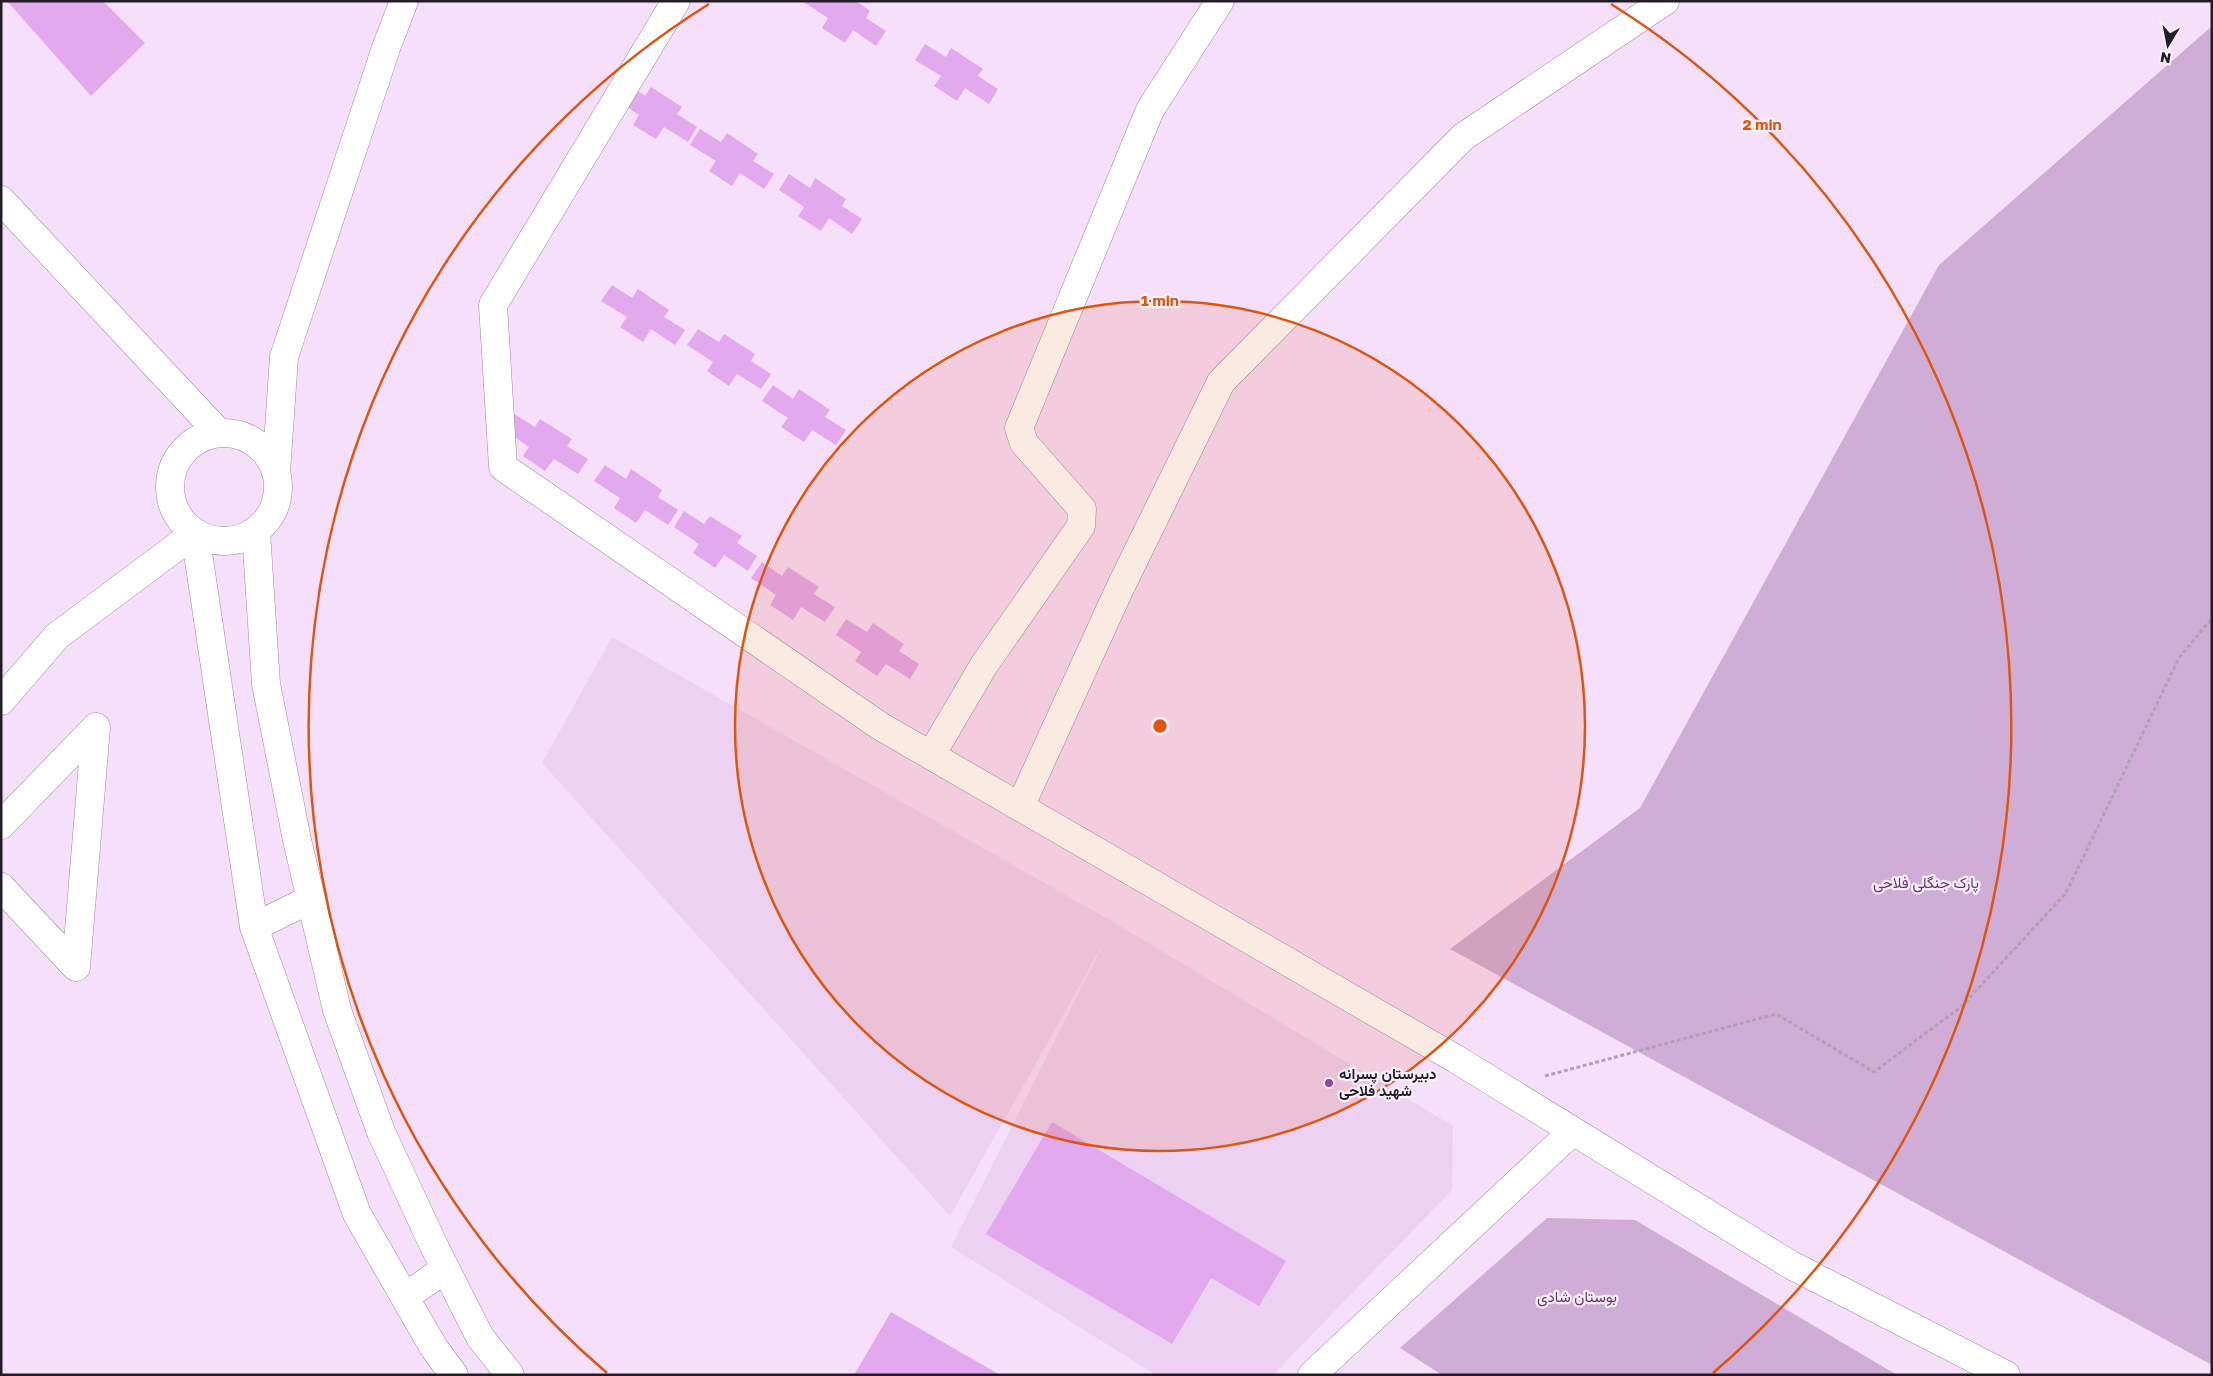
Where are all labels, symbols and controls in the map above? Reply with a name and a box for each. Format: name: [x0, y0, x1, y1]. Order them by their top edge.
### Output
north arrow: [2143, 20, 2193, 70]
text: N: [2159, 49, 2172, 68]
text: 2 min: [1742, 115, 1782, 133]
text: 1 min: [1141, 291, 1179, 309]
centre of rings: [1151, 717, 1169, 735]
park label: پارک جنگلی فلاحی: [1873, 873, 1979, 893]
place label: دبیرستان پسرانه شهید فلاحی: [1339, 1064, 1437, 1100]
marker: دبیرستان پسرانه شهید فلاحی: [1323, 1077, 1335, 1089]
park label: بوستان شادی: [1537, 1287, 1617, 1307]

